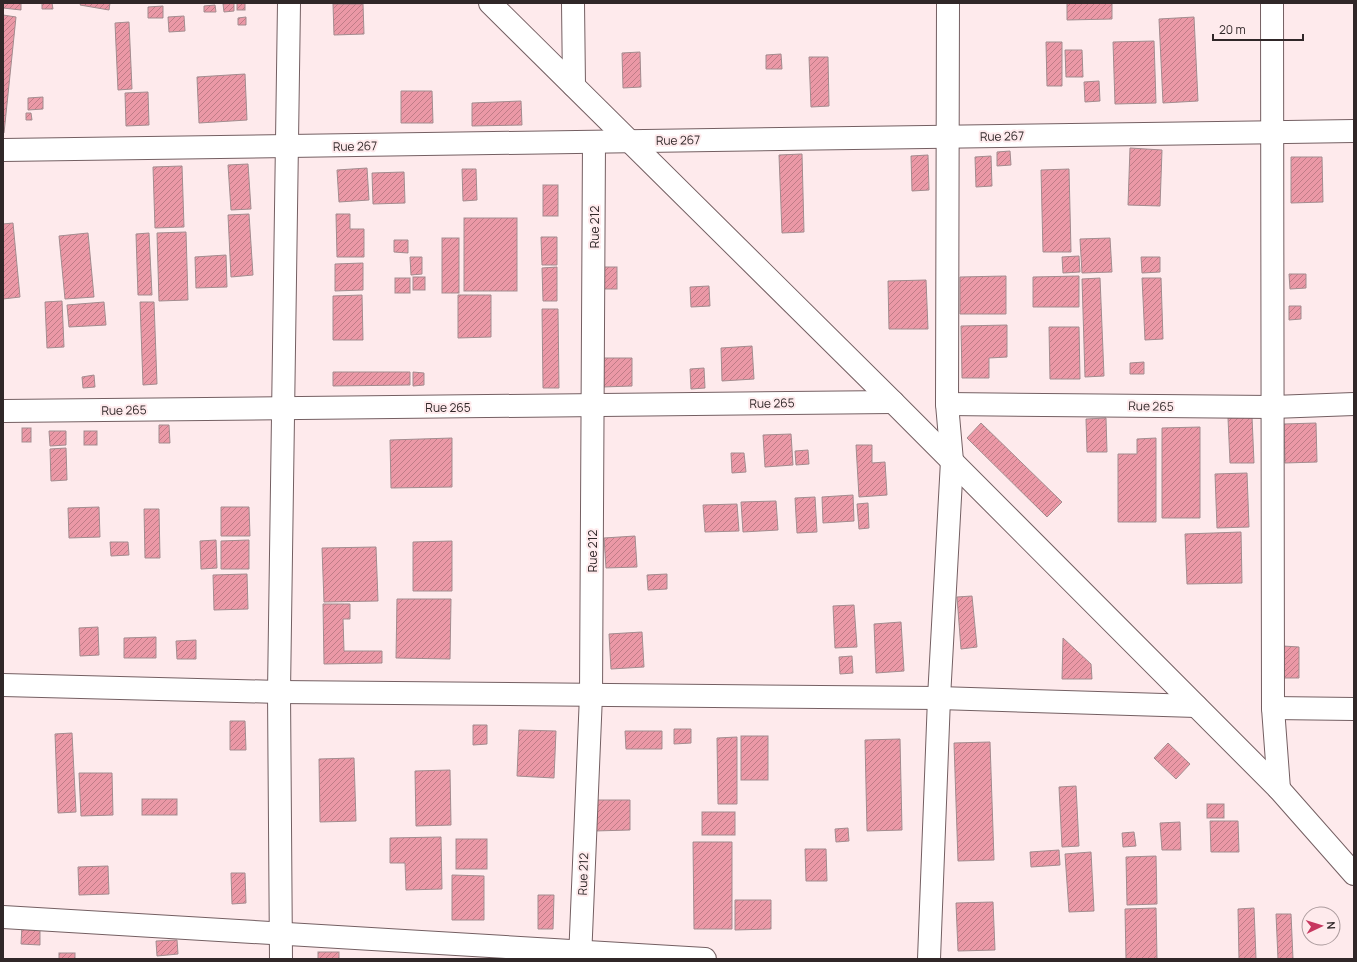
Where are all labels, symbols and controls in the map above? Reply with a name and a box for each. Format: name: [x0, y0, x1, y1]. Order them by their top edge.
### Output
scale bar: [1213, 16, 1303, 42]
text: 20 m: [1219, 21, 1246, 38]
street label: Rue 267: [980, 127, 1024, 145]
street label: Rue 267: [656, 131, 700, 149]
street label: Rue 267: [333, 137, 377, 155]
street label: Rue 212: [586, 206, 603, 248]
street label: Rue 265: [749, 394, 795, 412]
street label: Rue 265: [1128, 397, 1174, 415]
street label: Rue 265: [425, 399, 471, 416]
street label: Rue 265: [101, 401, 147, 419]
street label: Rue 212: [584, 530, 601, 572]
street label: Rue 212: [574, 852, 592, 896]
north arrow: [1301, 906, 1341, 946]
text: N: [1324, 921, 1339, 930]

